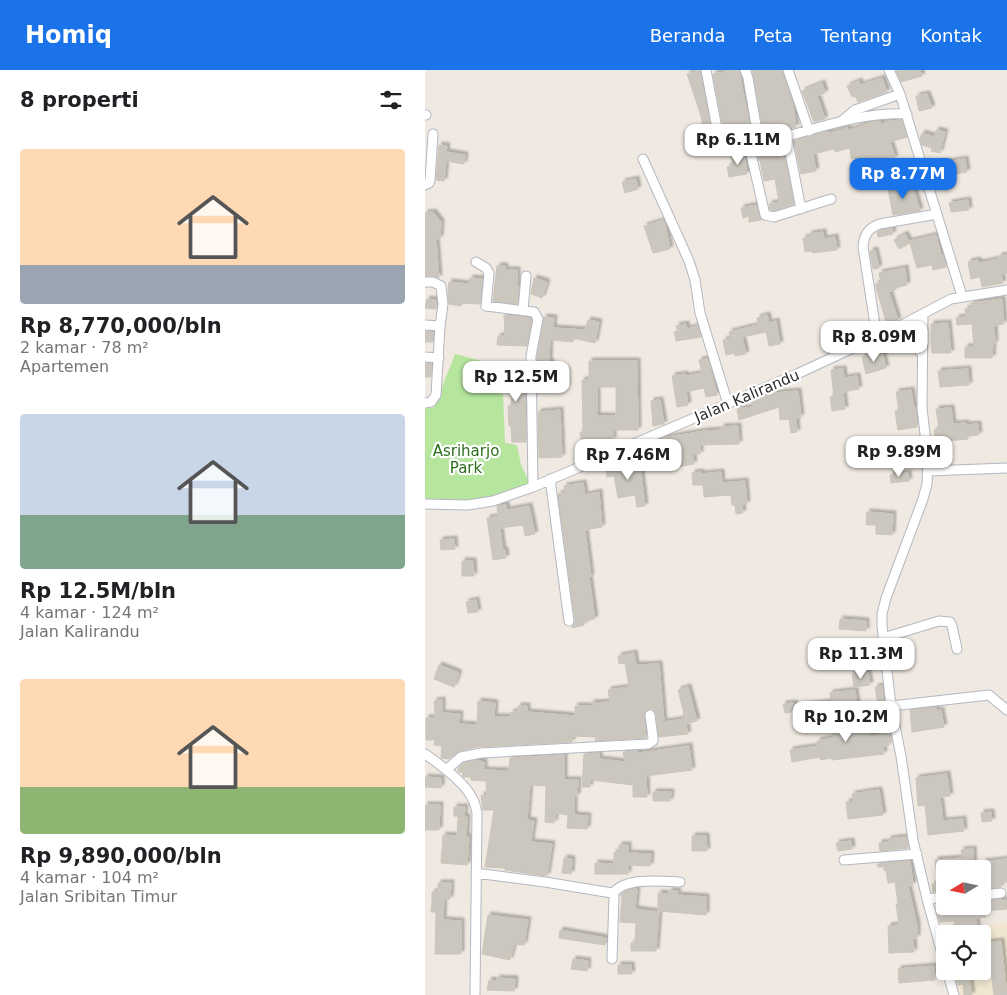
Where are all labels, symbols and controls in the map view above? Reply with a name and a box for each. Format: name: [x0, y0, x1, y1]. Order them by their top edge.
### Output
text: Homiq: [25, 21, 112, 49]
text: Beranda: [650, 25, 725, 46]
text: Peta: [753, 25, 793, 46]
text: Tentang: [821, 25, 892, 46]
text: Kontak: [920, 25, 982, 46]
icon: filters: [377, 86, 405, 114]
text: 8 properti: [20, 88, 139, 112]
pin: Rp 6.11M: [686, 124, 790, 166]
text: Rp 6.11M: [696, 130, 780, 149]
pin: Rp 8.77M: [851, 158, 955, 200]
text: Rp 8.77M: [861, 164, 945, 183]
icon: home: [168, 182, 258, 272]
text: Rp 8,770,000/bln: [20, 314, 222, 338]
pin: Rp 8.09M: [822, 320, 926, 363]
text: Rp 8.09M: [832, 327, 916, 346]
text: 2 kamar · 78 m²: [20, 338, 149, 357]
text: Apartemen: [20, 357, 109, 376]
pin: Rp 12.5M: [464, 360, 568, 403]
street label: Jalan Kalirandu: [691, 366, 802, 427]
text: Rp 12.5M: [474, 367, 558, 386]
pin: Rp 9.89M: [847, 436, 951, 478]
pin: Rp 7.46M: [576, 438, 680, 481]
park label: Asriharjo Park: [433, 442, 499, 477]
text: Rp 9.89M: [857, 442, 941, 461]
text: Rp 7.46M: [586, 445, 670, 464]
icon: home: [168, 447, 258, 537]
text: Rp 12.5M/bln: [20, 579, 176, 603]
text: 4 kamar · 124 m²: [20, 603, 159, 622]
text: Jalan Kalirandu: [20, 622, 140, 641]
pin: Rp 11.3M: [809, 638, 913, 680]
text: Rp 11.3M: [819, 644, 903, 663]
pin: Rp 10.2M: [794, 700, 898, 743]
text: Rp 10.2M: [804, 707, 888, 726]
icon: home: [168, 712, 258, 802]
text: Rp 9,890,000/bln: [20, 844, 222, 868]
north arrow: [936, 860, 991, 915]
map controls: [936, 860, 991, 980]
text: 4 kamar · 104 m²: [20, 868, 159, 887]
text: Jalan Sribitan Timur: [20, 887, 177, 906]
button: locate: [936, 925, 991, 980]

